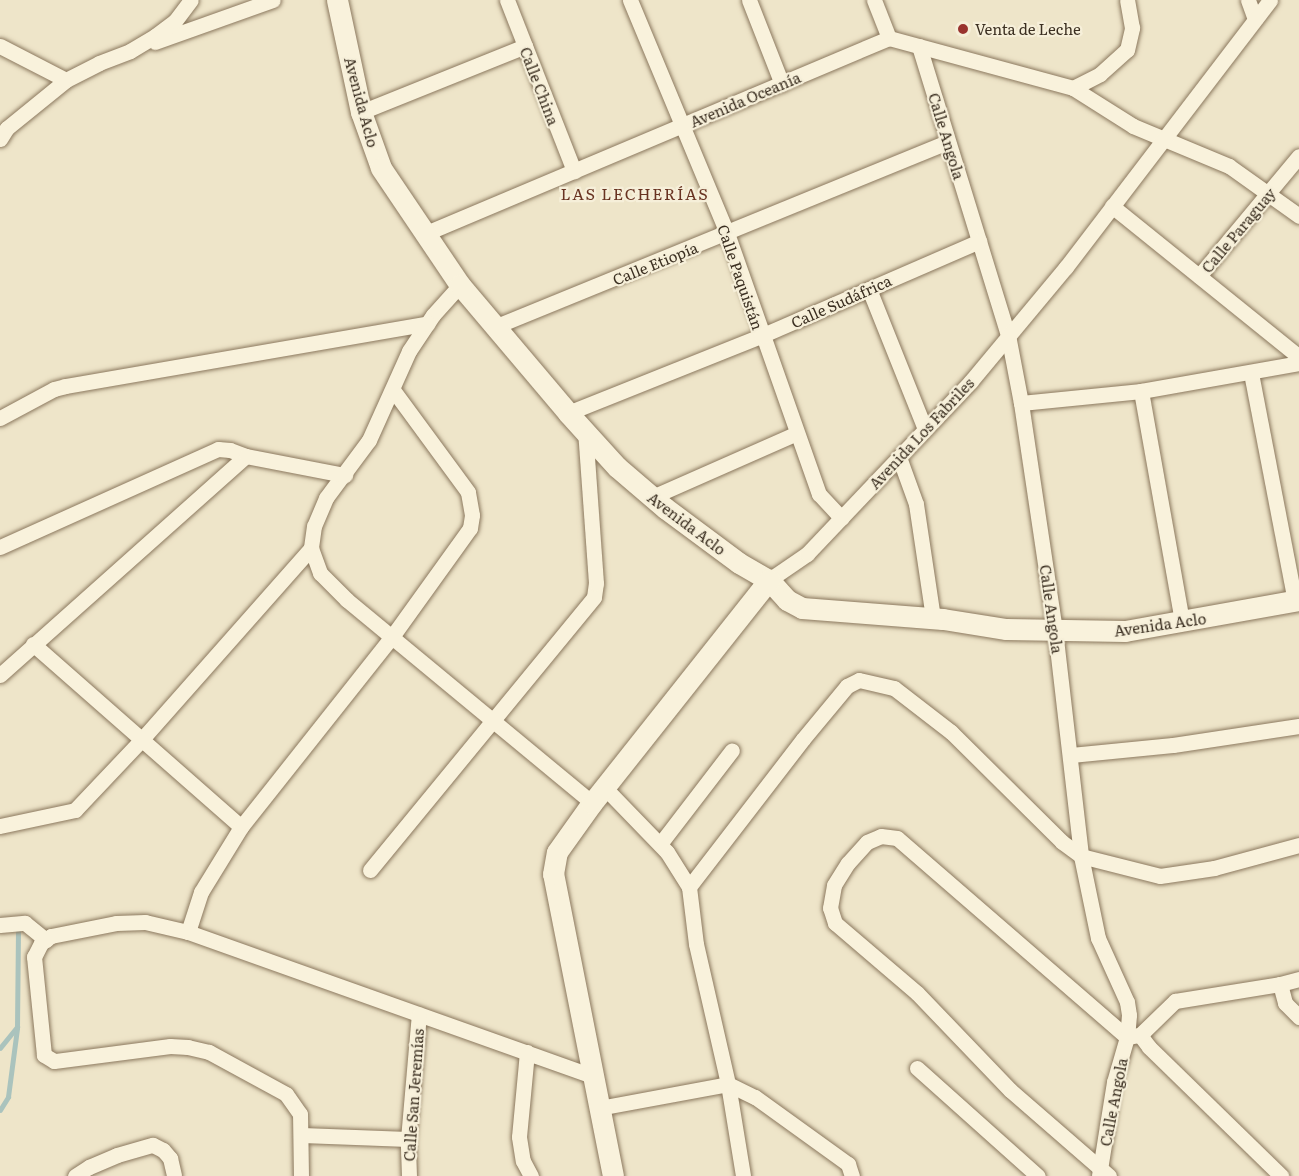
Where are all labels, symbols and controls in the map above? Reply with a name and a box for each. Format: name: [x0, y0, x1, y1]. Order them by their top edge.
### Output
place label: Venta de Leche: [975, 20, 1081, 38]
marker: Venta de Leche: [956, 22, 970, 36]
street label: Calle China: [517, 44, 563, 128]
street label: Avenida Aclo: [341, 55, 383, 149]
street label: Avenida Oceanía: [687, 68, 803, 130]
street label: Calle Angola: [925, 91, 969, 181]
district label: LAS LECHERÍAS: [561, 183, 709, 203]
street label: Calle Paraguay: [1197, 184, 1279, 276]
street label: Calle Paquistán: [715, 222, 767, 332]
street label: Calle Etiopía: [610, 238, 700, 288]
street label: Calle Sudáfrica: [788, 271, 894, 331]
street label: Avenida Los Fabriles: [865, 374, 977, 492]
street label: Avenida Aclo: [644, 488, 730, 558]
street label: Calle Angola: [1037, 563, 1067, 655]
street label: Avenida Aclo: [1113, 609, 1207, 639]
street label: Calle San Jeremías: [399, 1028, 427, 1162]
street label: Calle Angola: [1096, 1056, 1130, 1148]

